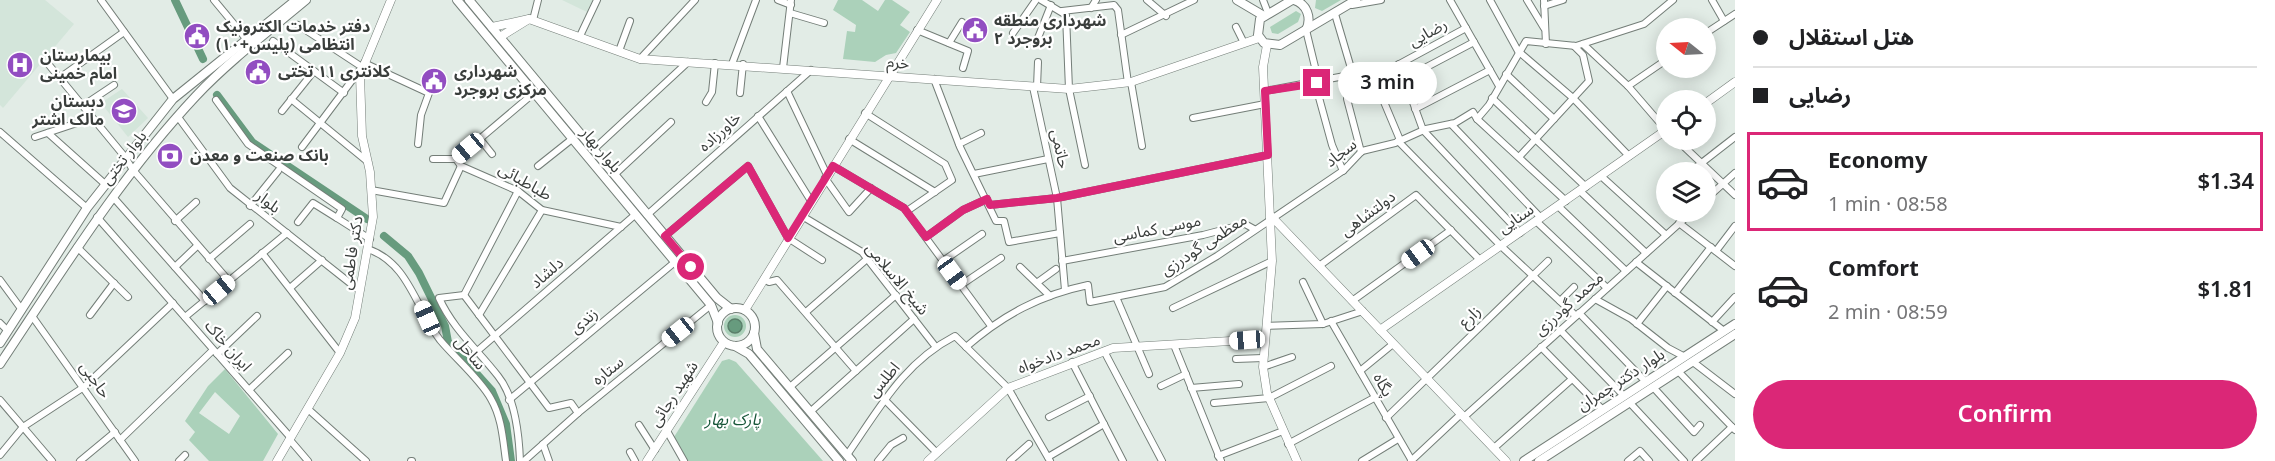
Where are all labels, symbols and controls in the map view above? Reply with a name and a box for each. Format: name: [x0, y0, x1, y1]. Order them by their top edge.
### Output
place label: شهرداری منطقه ۲ بروجرد: [994, 4, 1107, 56]
street label: رضایی: [1402, 8, 1454, 58]
place label: دفتر خدمات الکترونیک انتظامی (پلیس+۱۰): [216, 10, 370, 62]
public building icon: شهرداری منطقه ۲ بروجرد: [960, 15, 990, 45]
text: هتل استقلال: [1789, 15, 1914, 61]
north arrow: [1656, 18, 1716, 78]
map controls: [1656, 18, 1716, 222]
public building icon: دفتر خدمات الکترونیک انتظامی (پلیس+۱۰): [182, 21, 212, 51]
place label: بیمارستان امام خمینی: [40, 39, 117, 91]
street label: خرم: [885, 45, 911, 81]
hospital icon: بیمارستان امام خمینی: [5, 50, 35, 80]
place label: کلانتری ۱۱ تختی: [278, 55, 391, 89]
place label: شهرداری مرکزی بروجرد: [454, 55, 547, 107]
public building icon: کلانتری ۱۱ تختی: [243, 57, 273, 87]
callout: 3 min: [1338, 62, 1437, 104]
text: 3 min: [1360, 62, 1415, 104]
public building icon: شهرداری مرکزی بروجرد: [419, 66, 449, 96]
route end: [1303, 69, 1330, 96]
text: رضایی: [1789, 73, 1851, 119]
place label: دبستان مالک اشتر: [31, 85, 104, 137]
button: locate: [1656, 90, 1716, 150]
school or university icon: دبستان مالک اشتر: [109, 96, 139, 126]
street label: خاورزاده: [690, 102, 750, 162]
street label: بلوار بهار: [570, 118, 631, 181]
street label: بلوار تختی: [91, 123, 157, 193]
street label: حاتمی: [1039, 126, 1081, 172]
street label: سجاد: [1317, 129, 1365, 177]
car: [448, 130, 488, 166]
text: Economy: [1828, 138, 1927, 184]
place label: بانک صنعت و معدن: [190, 139, 329, 173]
bank icon: بانک صنعت و معدن: [155, 141, 185, 171]
street label: طباطبائی: [491, 153, 559, 211]
icon: car: [1756, 155, 1810, 209]
text: $1.34: [2198, 159, 2254, 205]
button: layers: [1656, 162, 1716, 222]
street label: بلوار: [246, 180, 289, 224]
street label: دولتشاهی: [1332, 181, 1404, 247]
text: 1 min · 08:58: [1828, 184, 1948, 226]
street label: سنایی: [1490, 194, 1542, 244]
street label: موسی کماسی: [1110, 204, 1204, 254]
street label: معظمی گودرزی: [1153, 204, 1255, 286]
street label: دکتر فاطمی: [329, 214, 375, 292]
street label: شیخ الاسلامی: [856, 234, 938, 324]
car: [1398, 236, 1438, 272]
text: Comfort: [1828, 246, 1919, 292]
street label: دلشاد: [522, 248, 572, 298]
route start: [677, 253, 704, 280]
car: [934, 253, 970, 293]
street label: محمد گودرزی: [1526, 263, 1612, 345]
icon: car: [1756, 263, 1810, 317]
text: $1.81: [2198, 267, 2254, 313]
car: [199, 272, 239, 308]
text: 2 min · 08:59: [1828, 292, 1948, 334]
street label: زارع: [1450, 297, 1490, 337]
car: [411, 298, 443, 338]
street label: زندی: [561, 298, 607, 344]
street label: ایران خاک: [195, 312, 261, 380]
car: [658, 314, 698, 350]
street label: محمد دادخواه: [1012, 323, 1106, 385]
street label: ساحل: [445, 327, 495, 379]
car: [1228, 330, 1266, 350]
street label: بلوار دکتر چمران: [1570, 338, 1672, 422]
street label: ستاره: [584, 347, 632, 395]
street label: شهید رجائی: [639, 353, 709, 435]
street label: حاجبی: [69, 354, 121, 406]
street label: اطلس: [858, 354, 910, 406]
street label: پگاه: [1362, 366, 1404, 404]
button: Confirm: [1753, 380, 2257, 449]
park label: پارک بهار: [703, 403, 761, 437]

